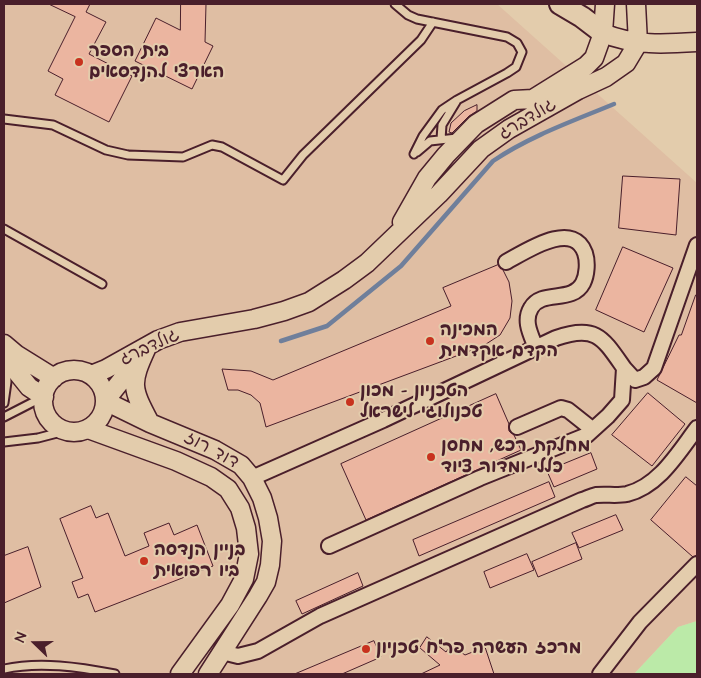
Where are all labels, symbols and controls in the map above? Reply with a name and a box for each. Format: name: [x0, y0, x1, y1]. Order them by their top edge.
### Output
place label: בית הספר הארצי להנדסאים: [89, 41, 224, 84]
marker: בית הספר הארצי להנדסאים: [73, 56, 85, 68]
street label: גולדברג: [495, 94, 561, 146]
place label: המכינה הקדם אקדמית: [440, 320, 558, 362]
street label: גולדברג: [117, 325, 183, 371]
marker: המכינה הקדם אקדמית: [424, 335, 436, 347]
place label: הטכניון - מכון טכנולוגי לישראל: [360, 381, 483, 424]
marker: הטכניון - מכון טכנולוגי לישראל: [344, 396, 356, 408]
street label: דוד רוז: [180, 428, 242, 474]
place label: מחלקת רכש, מחסן כללי ומדור ציוד: [441, 436, 590, 478]
marker: מחלקת רכש, מחסן כללי ומדור ציוד: [425, 451, 437, 463]
place label: בניין הנדסה ביו רפואית: [154, 540, 246, 582]
marker: בניין הנדסה ביו רפואית: [138, 555, 150, 567]
north arrow: [10, 618, 60, 668]
text: N: [10, 630, 32, 645]
place label: מרכז העשרה פר"ח טכניון: [376, 638, 581, 660]
marker: מרכז העשרה פר"ח טכניון: [360, 643, 372, 655]

